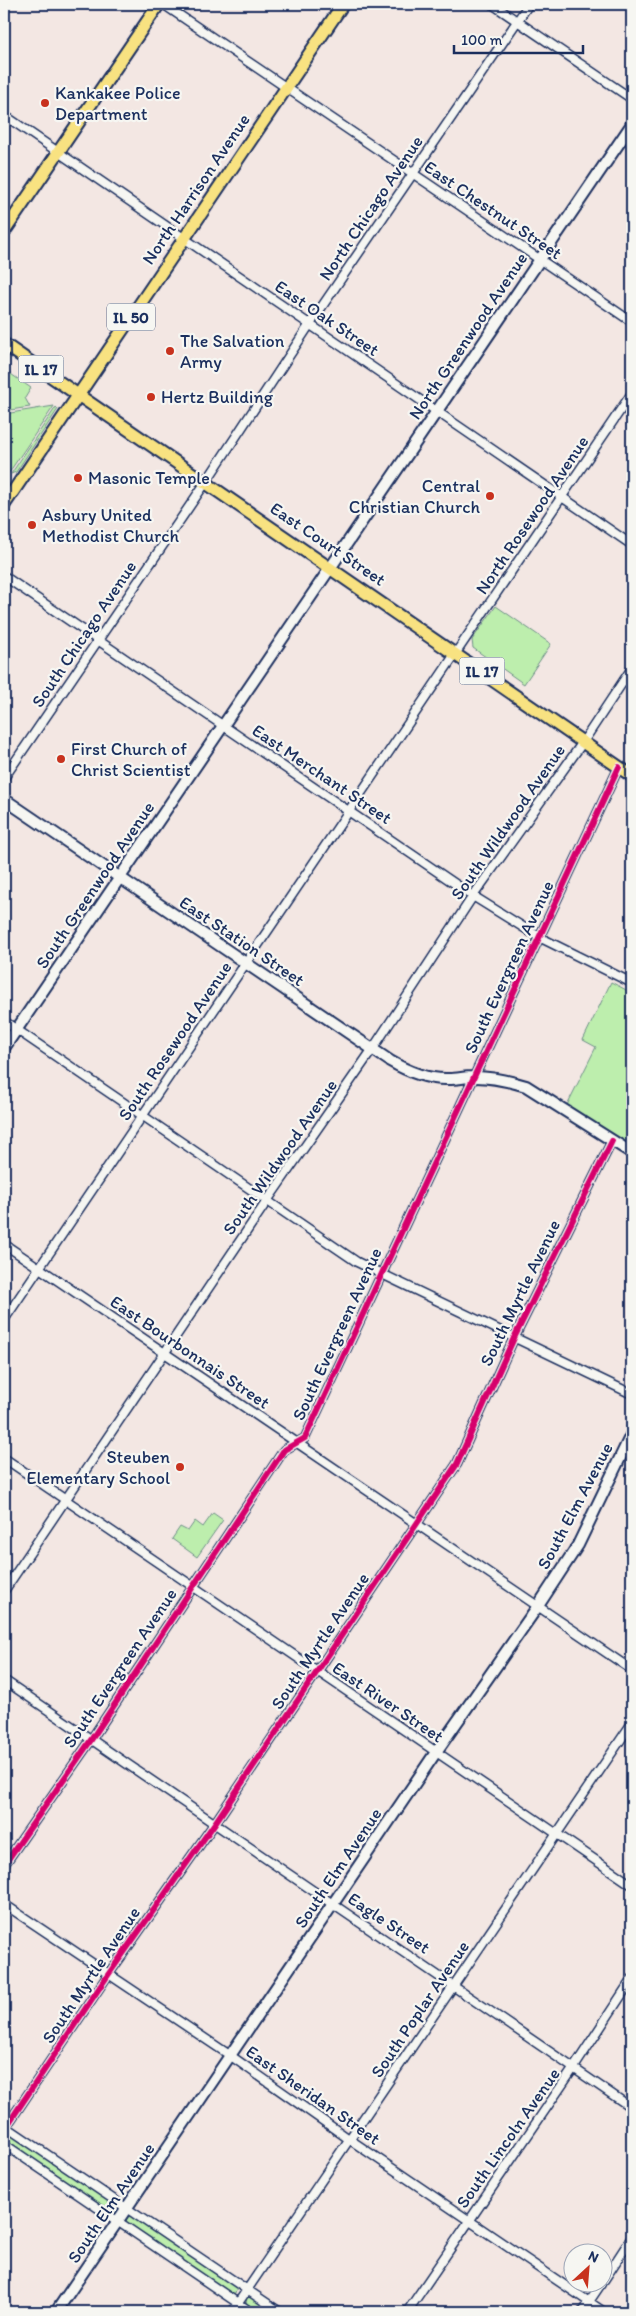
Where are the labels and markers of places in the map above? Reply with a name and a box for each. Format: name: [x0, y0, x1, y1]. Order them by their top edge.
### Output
place label: Kankakee Police Department: [55, 82, 181, 125]
marker: Kankakee Police Department: [39, 97, 51, 109]
place label: The Salvation Army: [180, 330, 285, 373]
marker: The Salvation Army: [164, 345, 176, 357]
place label: Hertz Building: [161, 386, 274, 408]
marker: Hertz Building: [145, 391, 157, 403]
place label: Masonic Temple: [88, 467, 210, 489]
marker: Masonic Temple: [72, 472, 84, 484]
place label: Central Christian Church: [349, 475, 480, 518]
marker: Central Christian Church: [484, 490, 496, 502]
place label: Asbury United Methodist Church: [42, 504, 179, 547]
marker: Asbury United Methodist Church: [26, 519, 38, 531]
place label: First Church of Christ Scientist: [71, 738, 191, 781]
marker: First Church of Christ Scientist: [55, 753, 67, 765]
place label: Steuben Elementary School: [26, 1446, 170, 1489]
marker: Steuben Elementary School: [174, 1461, 186, 1473]

